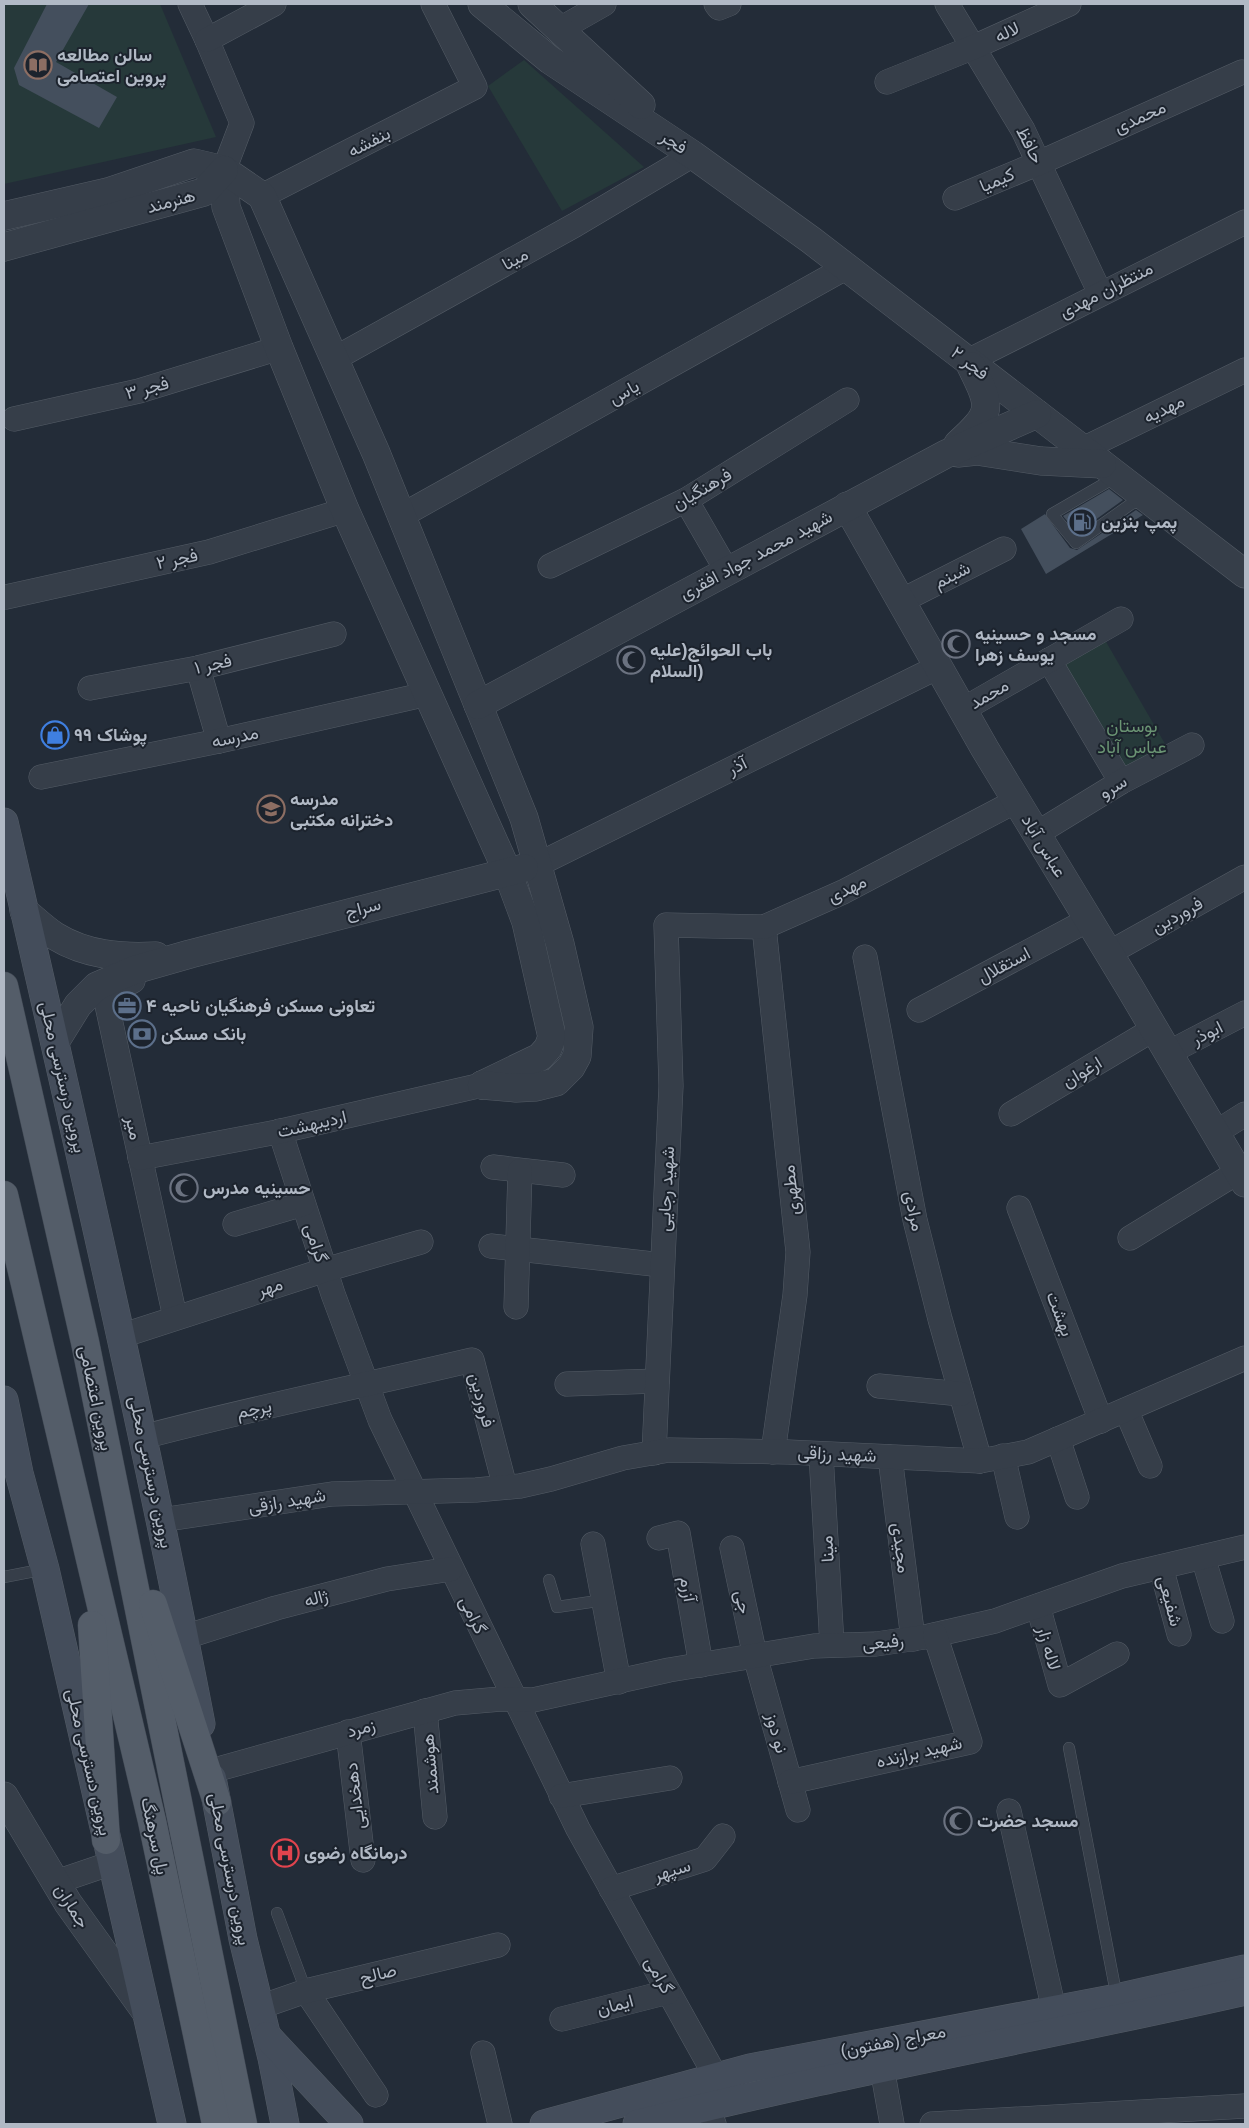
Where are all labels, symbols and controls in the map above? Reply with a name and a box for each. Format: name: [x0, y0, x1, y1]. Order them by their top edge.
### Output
street label: لاله: [992, 18, 1022, 46]
place label: سالن مطالعه پروین اعتصامی: [57, 45, 166, 88]
library icon: سالن مطالعه پروین اعتصامی: [23, 50, 53, 80]
street label: محمدی: [1111, 97, 1169, 138]
street label: بنفشه: [344, 123, 394, 161]
street label: حافظ: [1012, 123, 1048, 167]
street label: فجر: [656, 126, 691, 159]
street label: کیمیا: [976, 164, 1018, 196]
street label: هنرمند: [145, 185, 198, 218]
street label: مینا: [498, 244, 532, 274]
street label: منتظران مهدی: [1056, 258, 1157, 323]
street label: فجر ۲: [947, 342, 993, 385]
street label: فجر ۳: [123, 373, 171, 404]
street label: یاس: [605, 376, 643, 409]
street label: مهدیه: [1140, 391, 1188, 428]
street label: فرهنگیان: [669, 464, 736, 515]
street label: شهید محمد جواد افقری: [676, 506, 836, 605]
fuel station icon: پمپ بنزین: [1067, 507, 1097, 537]
place label: پمپ بنزین: [1101, 512, 1177, 534]
street label: فجر ۲: [154, 545, 200, 574]
street label: شبنم: [931, 557, 974, 594]
place label: مسجد و حسینیه یوسف زهرا: [975, 624, 1097, 666]
mosque icon: مسجد و حسینیه یوسف زهرا: [941, 629, 971, 659]
place label: باب الحوائج(علیه السلام): [650, 640, 772, 683]
mosque icon: باب الحوائج(علیه السلام): [616, 645, 646, 675]
street label: فجر ۱: [192, 650, 234, 679]
street label: محمد: [966, 675, 1012, 713]
park label: بوستان عباس آباد: [1097, 716, 1167, 758]
shop icon: پوشاک ۹۹: [40, 720, 70, 750]
street label: مدرسه: [210, 722, 260, 753]
place label: پوشاک ۹۹: [74, 725, 147, 747]
street label: آذر: [723, 752, 752, 780]
street label: سرو: [1095, 771, 1131, 804]
place label: مدرسه دخترانه مکتبی: [290, 789, 393, 831]
school or university icon: مدرسه دخترانه مکتبی: [256, 794, 286, 824]
street label: عباس آباد: [1017, 811, 1070, 881]
street label: مهدی: [824, 871, 870, 908]
street label: فروردین: [1148, 893, 1207, 938]
street label: سراج: [343, 894, 384, 924]
street label: استقلال: [974, 943, 1034, 988]
office icon: تعاونی مسکن فرهنگیان ناحیه ۴: [112, 991, 142, 1021]
place label: تعاونی مسکن فرهنگیان ناحیه ۴: [146, 996, 375, 1017]
street label: پروین درسترسی محلی: [34, 999, 90, 1155]
street label: ابوذر: [1187, 1017, 1226, 1051]
bank icon: بانک مسکن: [127, 1019, 157, 1049]
place label: بانک مسکن: [161, 1024, 246, 1045]
street label: ارغوان: [1059, 1052, 1106, 1092]
street label: اردیبهشت: [276, 1106, 349, 1143]
street label: میر: [121, 1113, 146, 1142]
street label: شهید رجایی: [654, 1146, 679, 1232]
street label: مطهری: [778, 1164, 805, 1216]
mosque icon: حسینیه مدرس: [169, 1173, 199, 1203]
place label: حسینیه مدرس: [203, 1178, 310, 1199]
street label: مرادی: [899, 1189, 928, 1233]
street label: گرامی: [299, 1221, 332, 1265]
street label: مهر: [254, 1274, 285, 1302]
street label: بهشت: [1041, 1289, 1078, 1340]
street label: پروین اعتصامی: [73, 1344, 117, 1453]
street label: فروردین: [464, 1371, 499, 1430]
street label: پروین درسترسی محلی: [123, 1394, 177, 1550]
street label: پرچم: [235, 1396, 274, 1424]
street label: شهید رزاقی: [797, 1442, 877, 1467]
street label: شهید رازقی: [247, 1485, 327, 1518]
street label: مجیدی: [887, 1522, 914, 1574]
street label: مینا: [816, 1535, 838, 1563]
street label: شفیعی: [1153, 1573, 1186, 1629]
street label: آزرم: [674, 1575, 700, 1605]
street label: ژاله: [302, 1585, 331, 1612]
street label: جی: [730, 1588, 755, 1616]
street label: گرامی: [454, 1593, 491, 1638]
street label: لاله زار: [1032, 1623, 1065, 1673]
street label: رفیعی: [861, 1630, 905, 1655]
street label: پروین دسترسی محلی: [60, 1687, 116, 1838]
street label: نو دوز: [761, 1710, 792, 1756]
street label: زمرد: [345, 1715, 378, 1742]
street label: شهید برازنده: [874, 1732, 964, 1773]
street label: هوشمند: [417, 1733, 444, 1795]
street label: دهخدایی: [341, 1761, 370, 1830]
street label: پروین درسترسی محلی: [203, 1791, 255, 1947]
street label: پل سرهنگ: [135, 1795, 173, 1877]
mosque icon: مسجد حضرت: [943, 1806, 973, 1836]
place label: مسجد حضرت: [977, 1811, 1079, 1832]
hospital icon: درمانگاه رضوی: [270, 1838, 300, 1868]
place label: درمانگاه رضوی: [304, 1843, 408, 1864]
street label: سپهر: [650, 1855, 693, 1887]
street label: جماران: [50, 1880, 94, 1932]
street label: گرامی: [640, 1953, 677, 1998]
street label: صالح: [357, 1960, 399, 1990]
street label: ایمان: [595, 1991, 635, 2019]
street label: معراج (هفتون): [839, 2021, 948, 2063]

